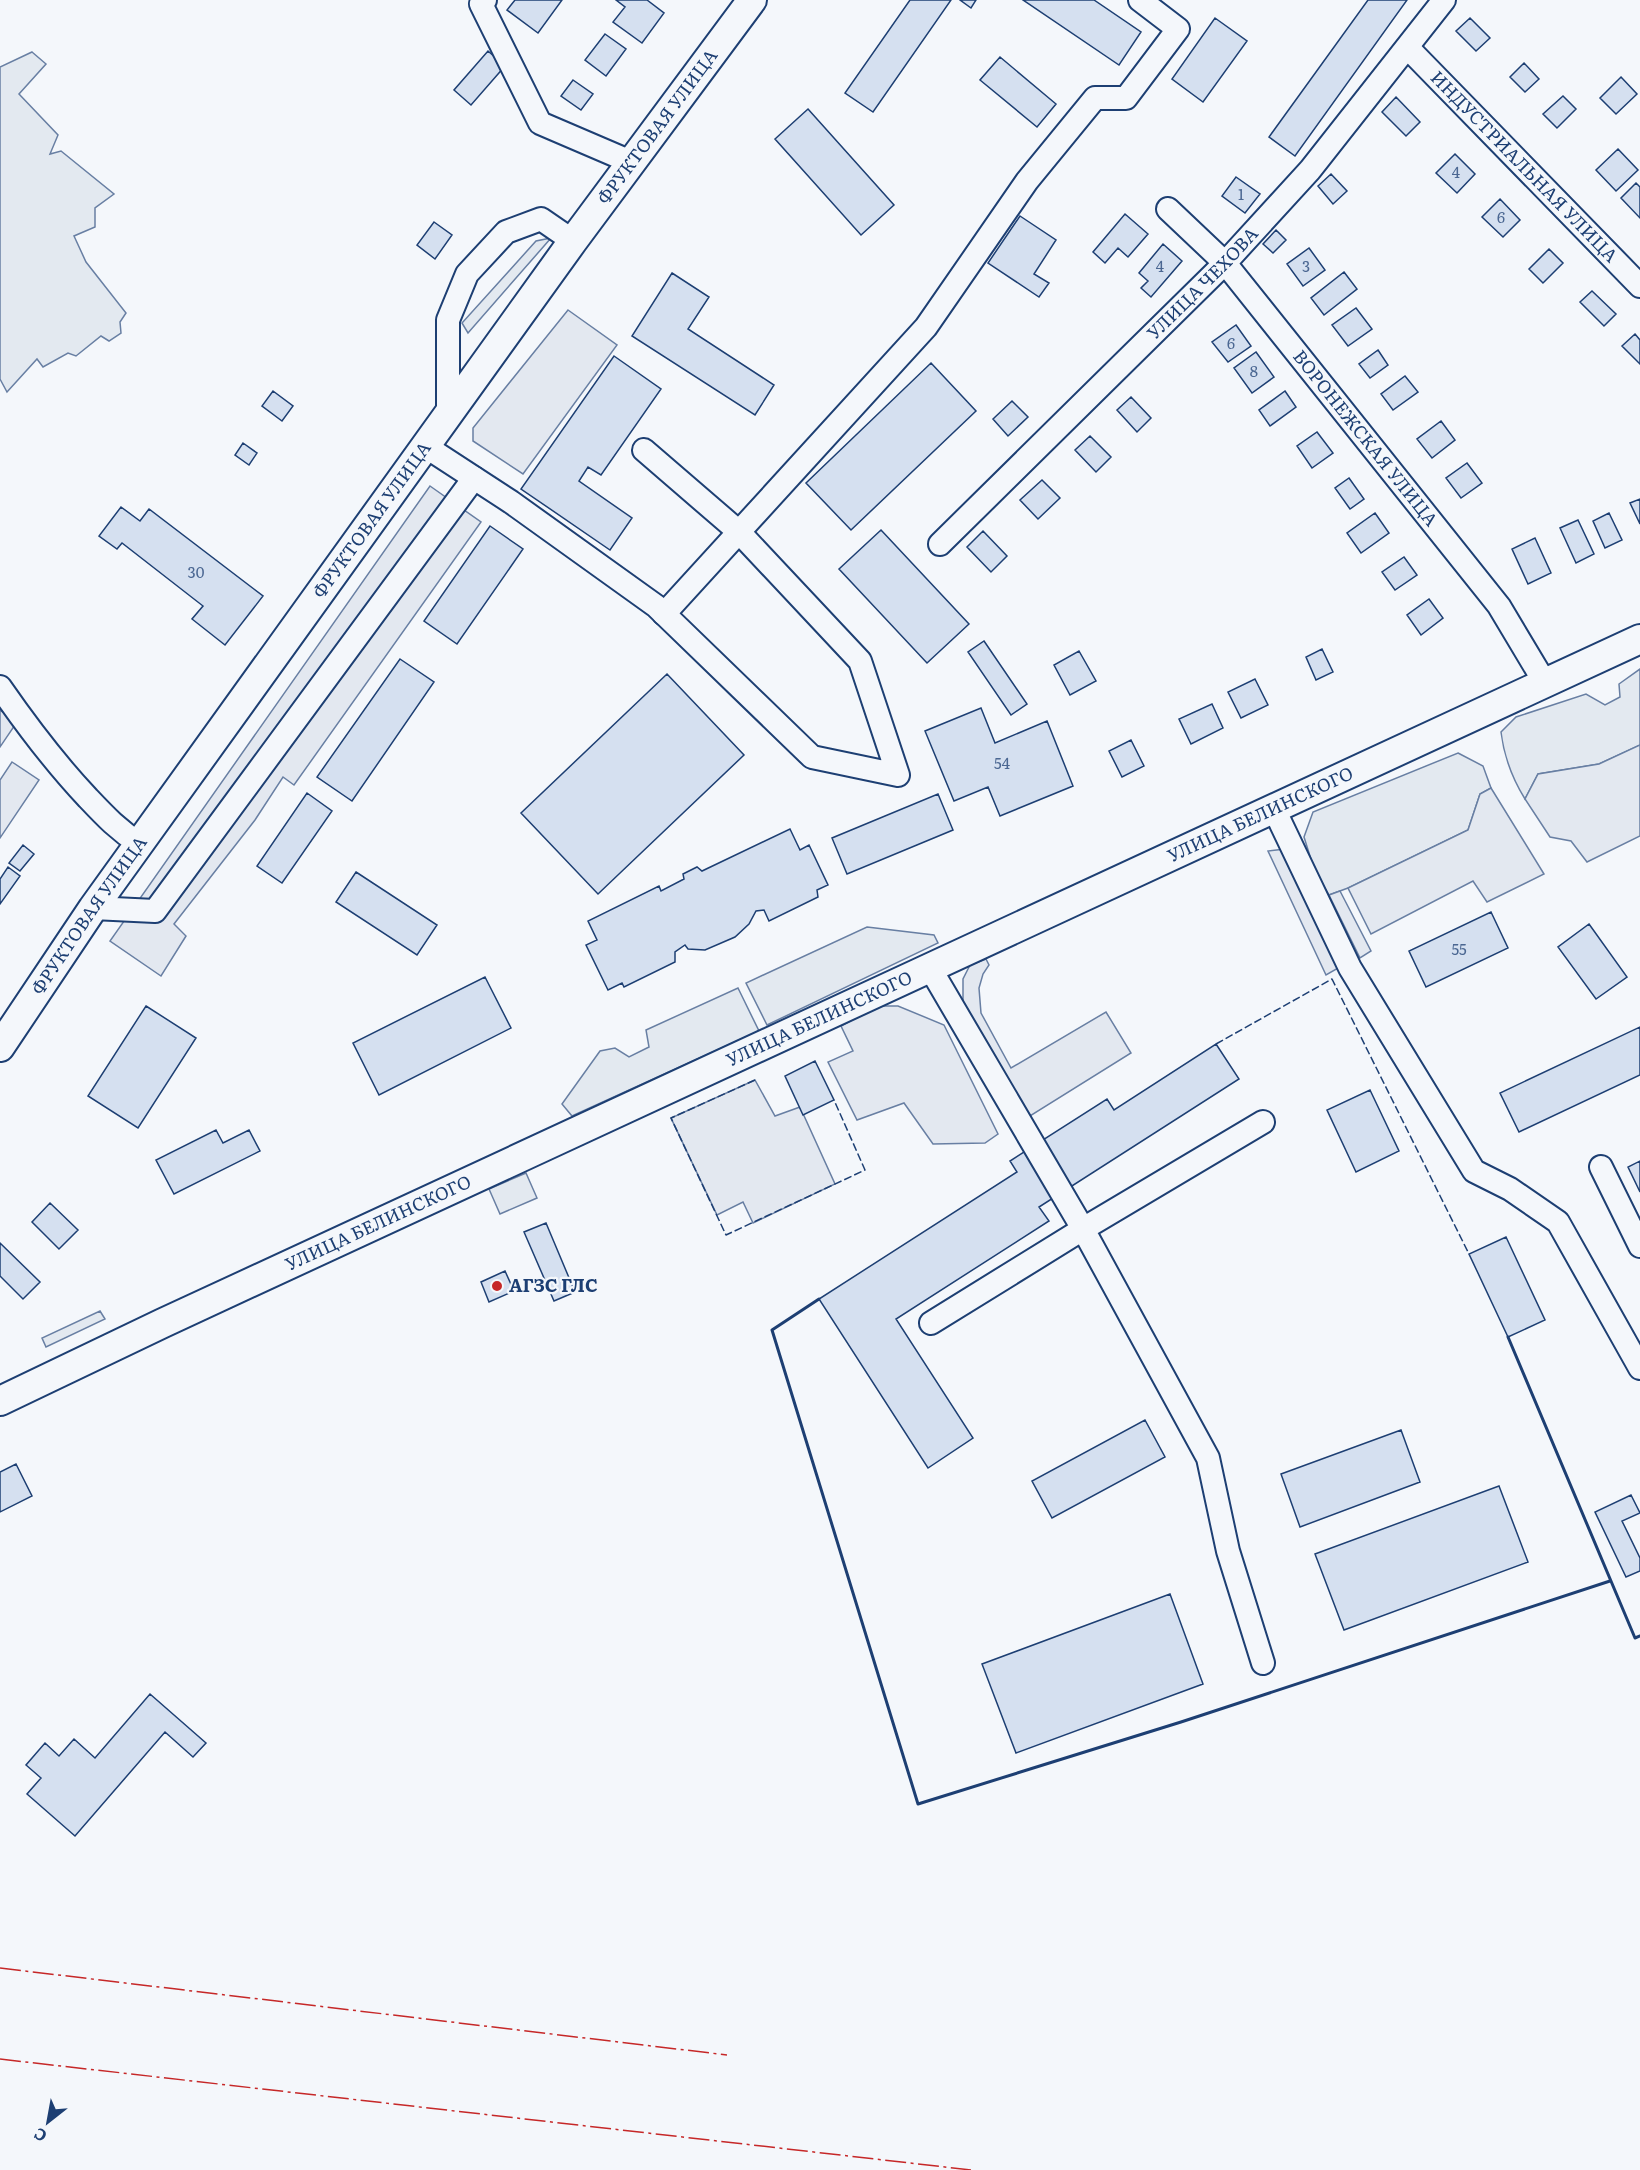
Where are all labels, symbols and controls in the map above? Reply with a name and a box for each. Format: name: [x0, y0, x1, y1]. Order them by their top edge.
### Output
street label: ФРУКТОВАЯ УЛИЦА: [590, 43, 723, 209]
street label: ИНДУСТРИАЛЬНАЯ УЛИЦА: [1425, 64, 1625, 268]
house number: 4: [1452, 160, 1460, 183]
house number: 1: [1238, 182, 1244, 205]
house number: 6: [1497, 205, 1505, 228]
street label: УЛИЦА ЧЕХОВА: [1140, 220, 1264, 345]
house number: 4: [1156, 254, 1164, 277]
house number: 3: [1302, 254, 1310, 277]
house number: 6: [1227, 331, 1235, 354]
street label: ВОРОНЕЖСКАЯ УЛИЦА: [1287, 343, 1445, 532]
house number: 8: [1250, 359, 1258, 382]
street label: ФРУКТОВАЯ УЛИЦА: [305, 435, 437, 603]
house number: 30: [188, 560, 205, 583]
house number: 54: [994, 751, 1010, 774]
street label: УЛИЦА БЕЛИНСКОГО: [1162, 759, 1357, 868]
street label: ФРУКТОВАЯ УЛИЦА: [24, 830, 153, 999]
house number: 55: [1451, 937, 1467, 960]
street label: УЛИЦА БЕЛИНСКОГО: [721, 963, 916, 1072]
street label: УЛИЦА БЕЛИНСКОГО: [280, 1167, 475, 1277]
place label: АГЗС ГЛС: [509, 1271, 598, 1298]
marker: АГЗС ГЛС: [490, 1279, 504, 1293]
north arrow: [18, 2092, 78, 2152]
text: С: [29, 2122, 51, 2149]

